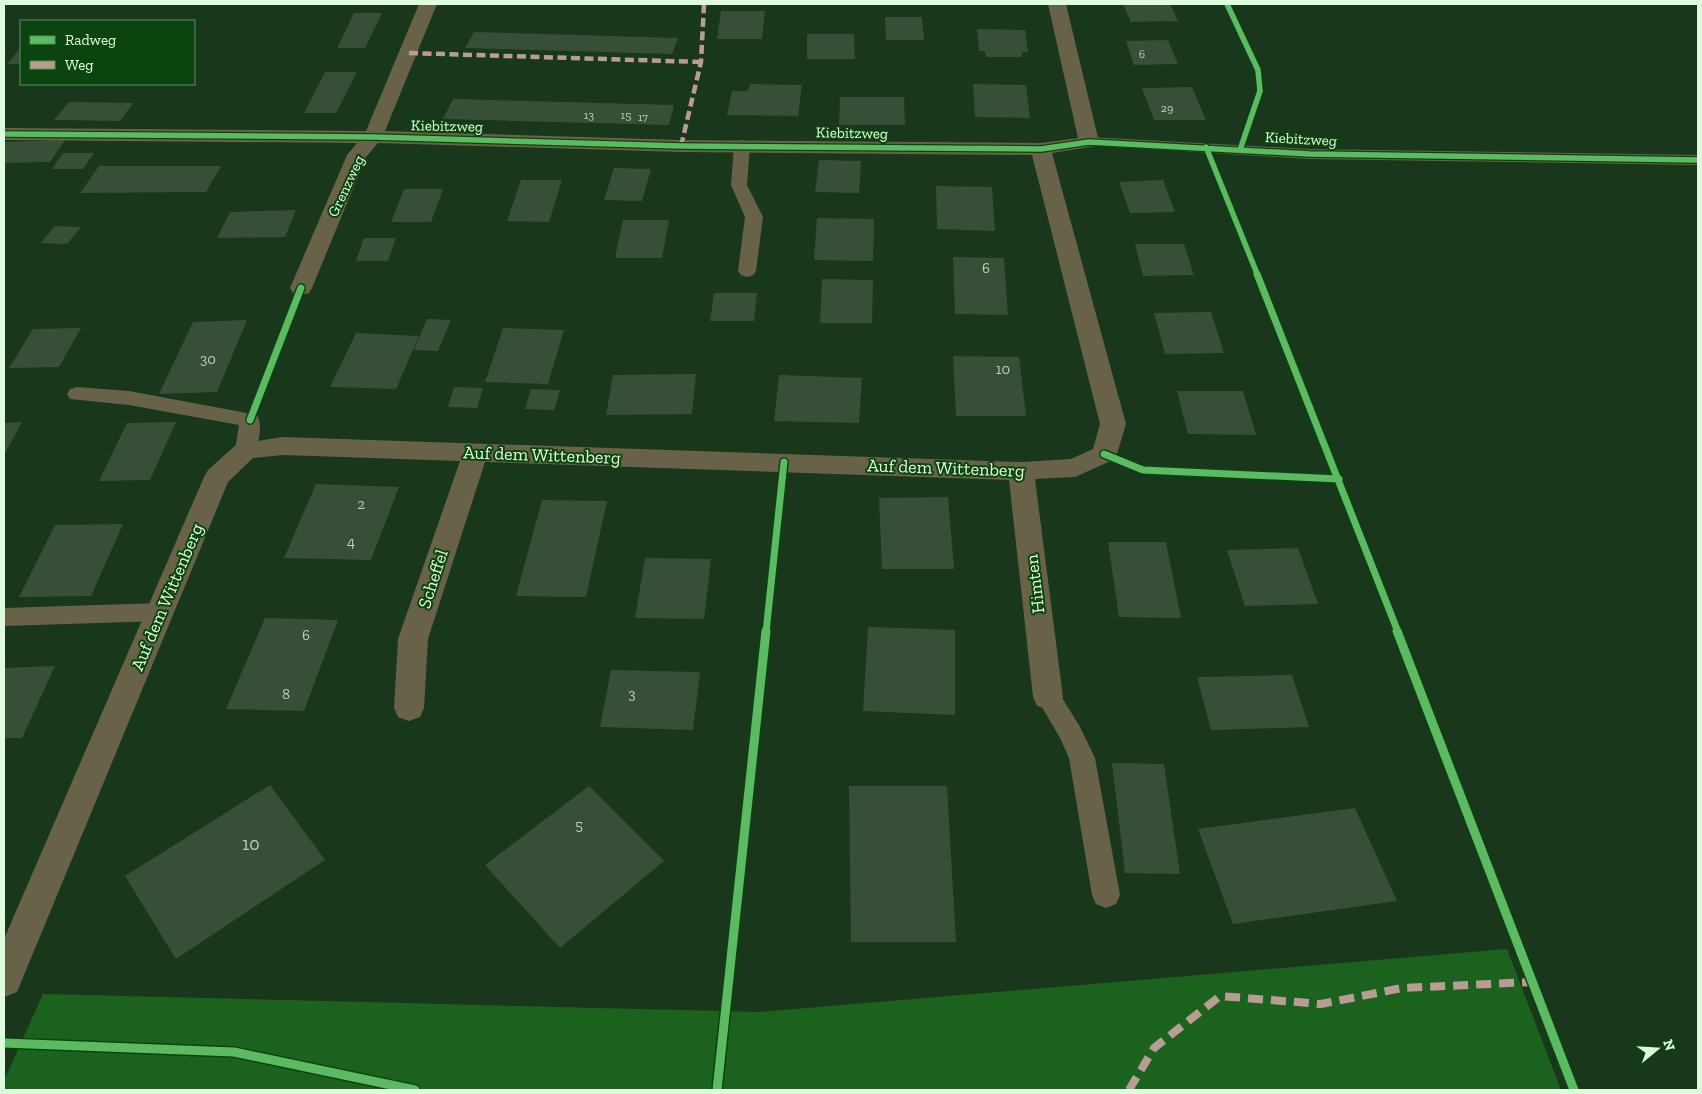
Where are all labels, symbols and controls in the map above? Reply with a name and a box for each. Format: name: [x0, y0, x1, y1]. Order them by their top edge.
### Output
legend: [20, 20, 195, 85]
text: Radweg: [65, 31, 116, 49]
house number: 6: [1139, 47, 1145, 61]
text: Weg: [65, 56, 94, 74]
house number: 29: [1161, 101, 1173, 115]
house number: 13: [584, 108, 594, 122]
house number: 15: [621, 108, 631, 122]
house number: 17: [638, 110, 648, 124]
street label: Kiebitzweg: [411, 116, 483, 136]
street label: Kiebitzweg: [816, 123, 888, 143]
street label: Kiebitzweg: [1265, 128, 1337, 150]
street label: Grenzweg: [324, 152, 368, 220]
house number: 6: [982, 259, 990, 277]
house number: 30: [200, 350, 216, 368]
house number: 10: [996, 360, 1010, 378]
street label: Auf dem Wittenberg: [463, 441, 621, 469]
street label: Auf dem Wittenberg: [867, 454, 1025, 482]
house number: 2: [357, 495, 365, 513]
street label: Auf dem Wittenberg: [126, 520, 208, 674]
house number: 4: [347, 533, 355, 551]
street label: Scheffel: [413, 547, 453, 611]
street label: Himten: [1020, 552, 1050, 615]
house number: 6: [302, 626, 310, 644]
house number: 8: [282, 685, 290, 703]
house number: 3: [628, 685, 636, 703]
house number: 5: [575, 816, 583, 834]
house number: 10: [242, 833, 260, 855]
north arrow: [1632, 1024, 1682, 1074]
text: N: [1659, 1037, 1679, 1053]

